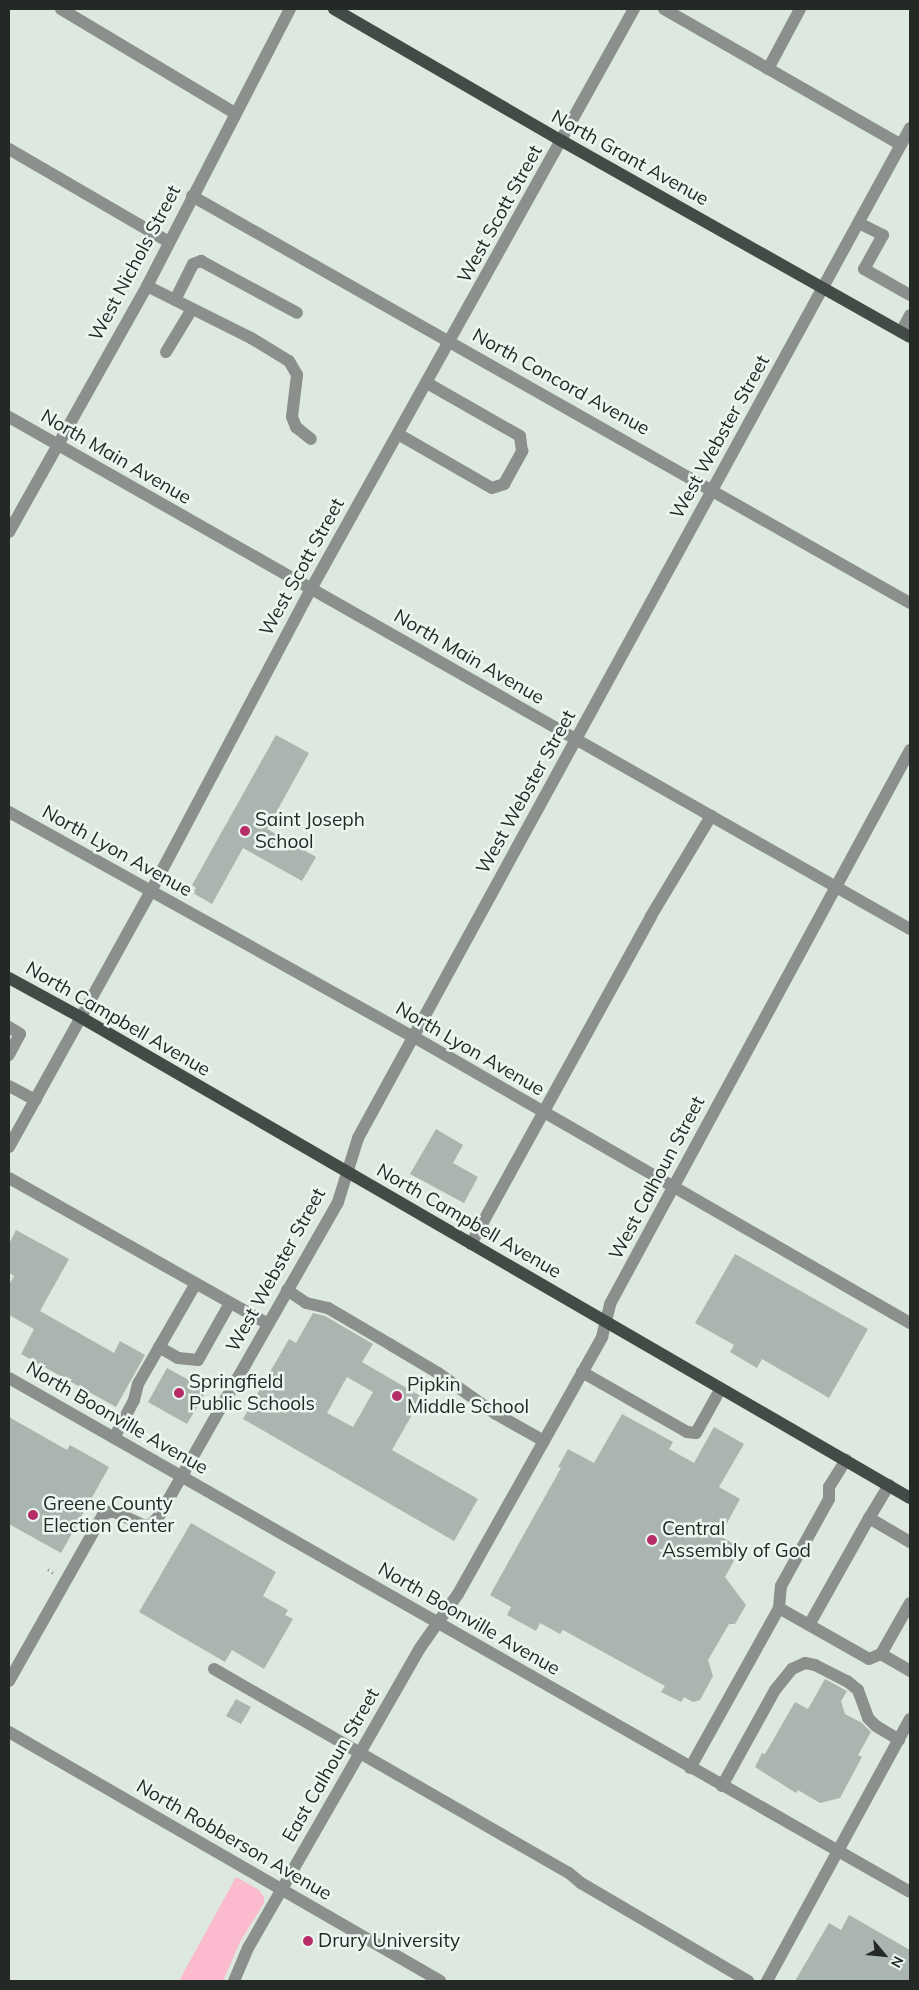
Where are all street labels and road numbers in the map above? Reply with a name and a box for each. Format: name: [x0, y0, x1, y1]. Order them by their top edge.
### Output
street label: North Grant Avenue: [547, 105, 713, 211]
street label: West Scott Street: [453, 141, 547, 287]
street label: West Nichols Street: [84, 181, 186, 345]
street label: North Concord Avenue: [469, 324, 653, 440]
street label: West Webster Street: [666, 351, 774, 523]
street label: North Main Avenue: [37, 405, 195, 509]
street label: West Scott Street: [255, 494, 349, 640]
street label: North Main Avenue: [390, 605, 548, 709]
street label: West Webster Street: [472, 706, 580, 878]
street label: North Lyon Avenue: [38, 800, 196, 902]
street label: North Campbell Avenue: [22, 957, 214, 1081]
street label: North Lyon Avenue: [392, 997, 548, 1101]
street label: West Calhoun Street: [604, 1093, 710, 1263]
street label: North Campbell Avenue: [373, 1159, 565, 1283]
street label: West Webster Street: [222, 1184, 330, 1356]
street label: North Boonville Avenue: [22, 1357, 212, 1479]
street label: North Boonville Avenue: [374, 1558, 564, 1680]
street label: East Calhoun Street: [278, 1684, 384, 1846]
street label: North Robberson Avenue: [132, 1775, 336, 1905]

